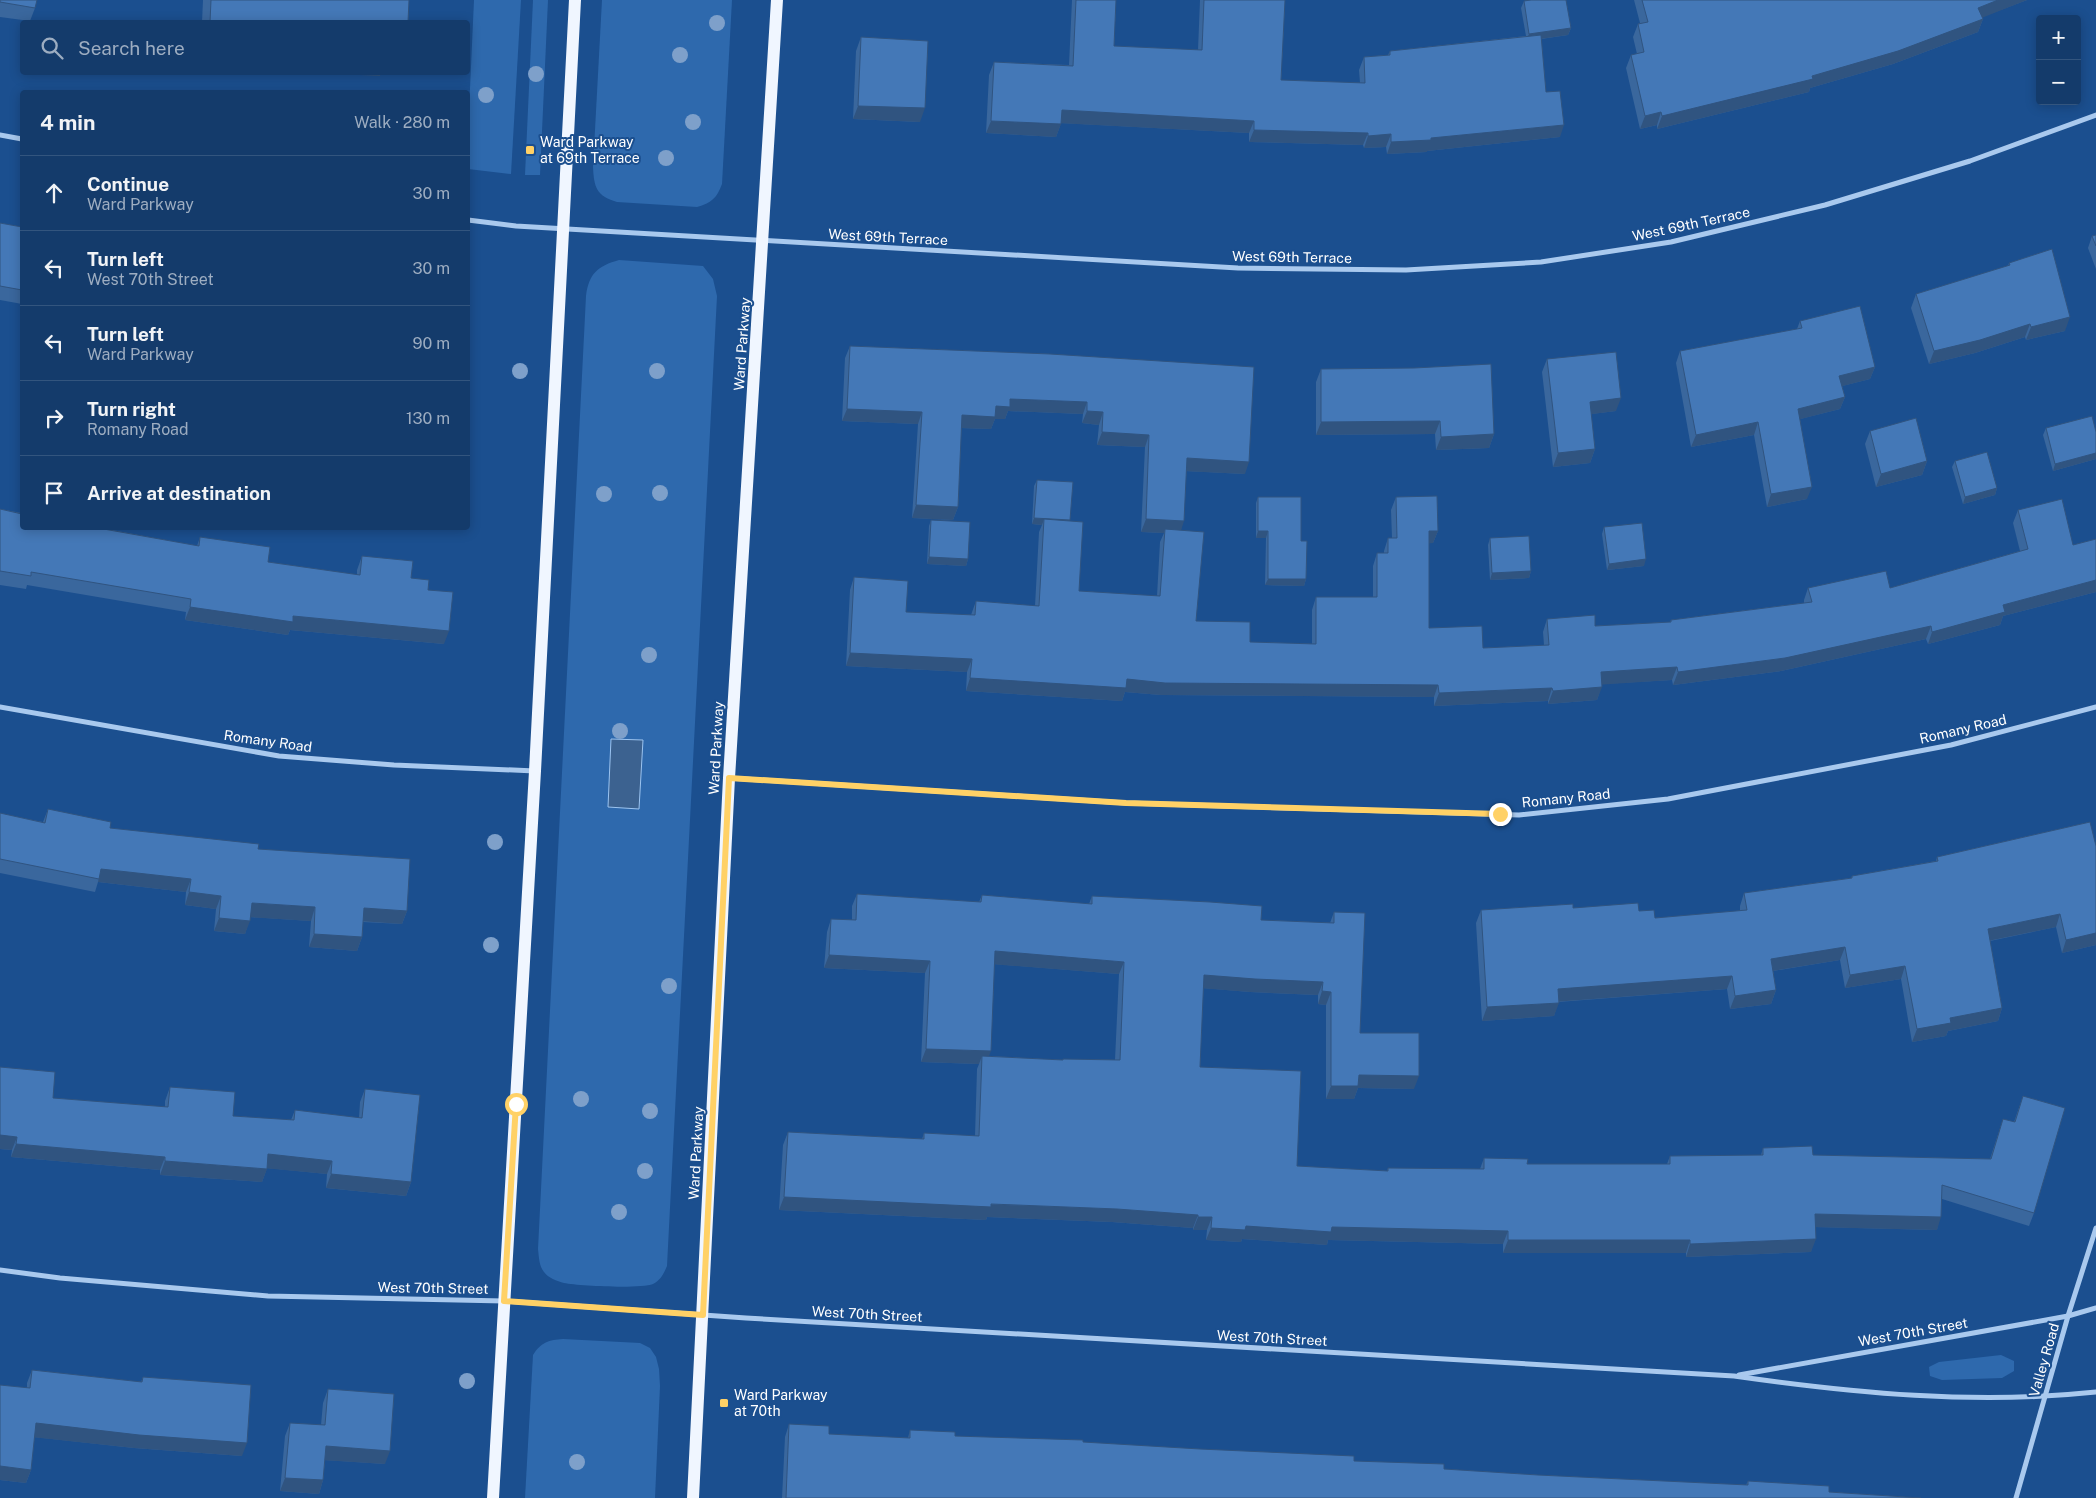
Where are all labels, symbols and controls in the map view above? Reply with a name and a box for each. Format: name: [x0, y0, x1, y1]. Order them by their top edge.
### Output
map controls: [2036, 15, 2081, 105]
button: +: [2036, 15, 2081, 60]
search box: [20, 20, 470, 75]
icon: search: [38, 34, 66, 62]
text: Search here: [78, 37, 185, 59]
button: −: [2036, 60, 2081, 105]
text: 4 min: [40, 110, 95, 135]
text: Walk · 280 m: [354, 113, 450, 132]
place label: Ward Parkway at 69th Terrace: [540, 134, 640, 166]
marker: Ward Parkway at 69th Terrace: [524, 144, 536, 156]
text: Continue: [87, 173, 169, 195]
icon: ahead: [40, 179, 68, 207]
text: 30 m: [413, 184, 450, 203]
text: Ward Parkway: [87, 195, 194, 214]
street label: West 69th Terrace: [1631, 204, 1751, 244]
street label: West 69th Terrace: [828, 226, 948, 248]
text: Turn left: [87, 248, 164, 270]
street label: West 69th Terrace: [1232, 248, 1352, 266]
icon: left: [40, 254, 68, 282]
text: 30 m: [413, 259, 450, 278]
text: West 70th Street: [87, 270, 214, 289]
street label: Ward Parkway: [731, 296, 753, 391]
text: Turn left: [87, 323, 164, 345]
icon: left: [40, 329, 68, 357]
text: 90 m: [413, 334, 450, 353]
text: Ward Parkway: [87, 345, 194, 364]
text: Turn right: [87, 398, 176, 420]
icon: right: [40, 404, 68, 432]
text: 130 m: [406, 409, 450, 428]
text: Romany Road: [87, 420, 189, 439]
icon: arrive: [40, 479, 68, 507]
text: Arrive at destination: [87, 482, 271, 504]
street label: Ward Parkway: [706, 700, 726, 795]
street label: Romany Road: [1918, 711, 2008, 747]
street label: Romany Road: [223, 727, 313, 755]
street label: Romany Road: [1521, 785, 1611, 811]
route end: [1489, 803, 1512, 826]
route start: [505, 1093, 528, 1116]
street label: Ward Parkway: [686, 1105, 706, 1200]
street label: West 70th Street: [377, 1279, 489, 1297]
street label: West 70th Street: [811, 1303, 923, 1325]
street label: West 70th Street: [1857, 1314, 1969, 1350]
street label: Valley Road: [2026, 1321, 2062, 1399]
street label: West 70th Street: [1216, 1327, 1328, 1349]
place label: Ward Parkway at 70th: [734, 1387, 828, 1419]
marker: Ward Parkway at 70th: [718, 1397, 730, 1409]

